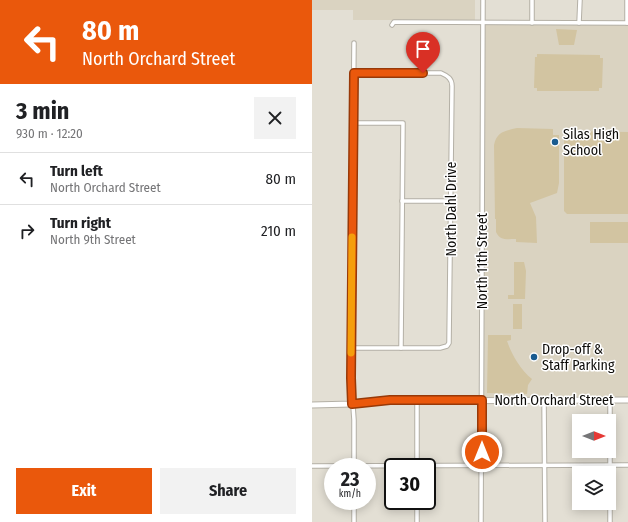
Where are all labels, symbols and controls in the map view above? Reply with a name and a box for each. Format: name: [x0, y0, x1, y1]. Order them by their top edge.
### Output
text: 80 m: [82, 14, 139, 47]
icon: left: [16, 16, 68, 68]
pin: [406, 32, 440, 73]
icon: arrive: [412, 38, 434, 60]
text: North Orchard Street: [82, 48, 235, 70]
text: 3 min: [16, 97, 69, 125]
button: close: [254, 97, 296, 139]
text: 930 m · 12:20: [16, 126, 83, 141]
place label: Silas High School: [563, 126, 619, 159]
marker: Silas High School: [550, 137, 560, 147]
street label: North Dahl Drive: [443, 161, 460, 256]
text: Turn left: [50, 162, 103, 180]
icon: left: [16, 168, 38, 190]
text: 80 m: [266, 170, 296, 188]
text: North Orchard Street: [50, 180, 161, 195]
street label: North 11th Street: [474, 212, 491, 309]
text: Turn right: [50, 214, 111, 232]
icon: right: [16, 220, 38, 242]
text: 210 m: [261, 222, 296, 240]
text: North 9th Street: [50, 232, 136, 247]
place label: Drop-off & Staff Parking: [542, 341, 615, 374]
marker: Drop-off & Staff Parking: [529, 352, 539, 362]
street label: North Orchard Street: [494, 392, 614, 409]
north arrow: [572, 414, 616, 458]
map controls: [572, 414, 616, 510]
position arrow: [461, 431, 503, 473]
speed limit sign: 30: [384, 458, 436, 510]
button: layers: [572, 466, 616, 510]
text: 23: [341, 467, 359, 491]
button: Exit: [16, 468, 152, 514]
button: Share: [160, 468, 296, 514]
text: km/h: [339, 488, 361, 500]

